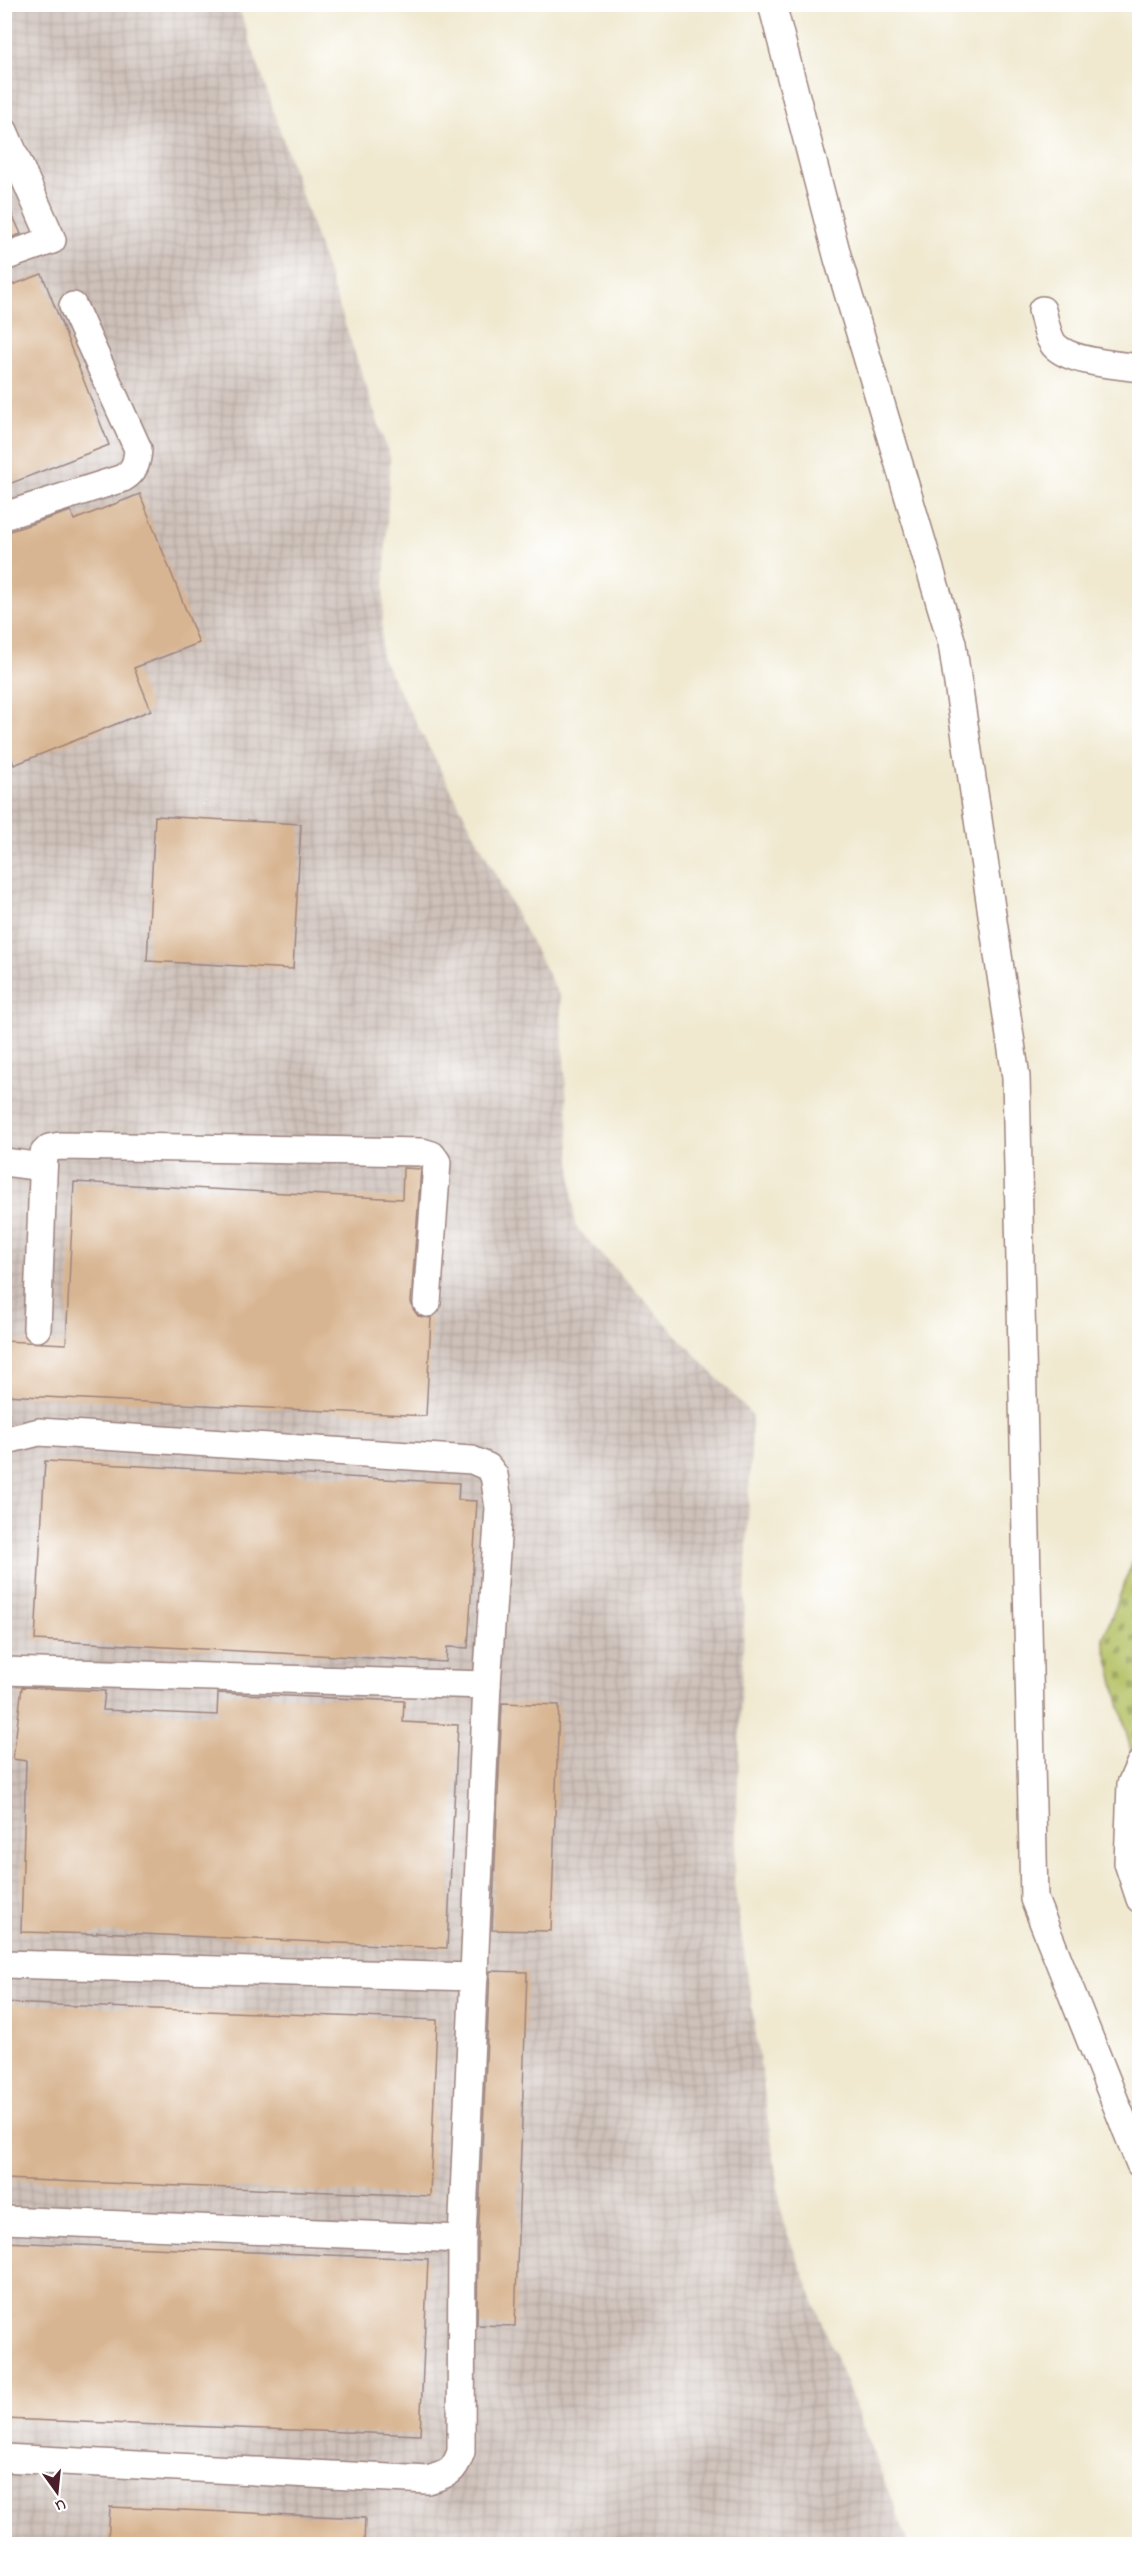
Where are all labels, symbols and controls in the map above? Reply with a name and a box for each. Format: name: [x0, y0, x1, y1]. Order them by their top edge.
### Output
north arrow: [27, 2462, 87, 2522]
text: U: [52, 2492, 68, 2517]

